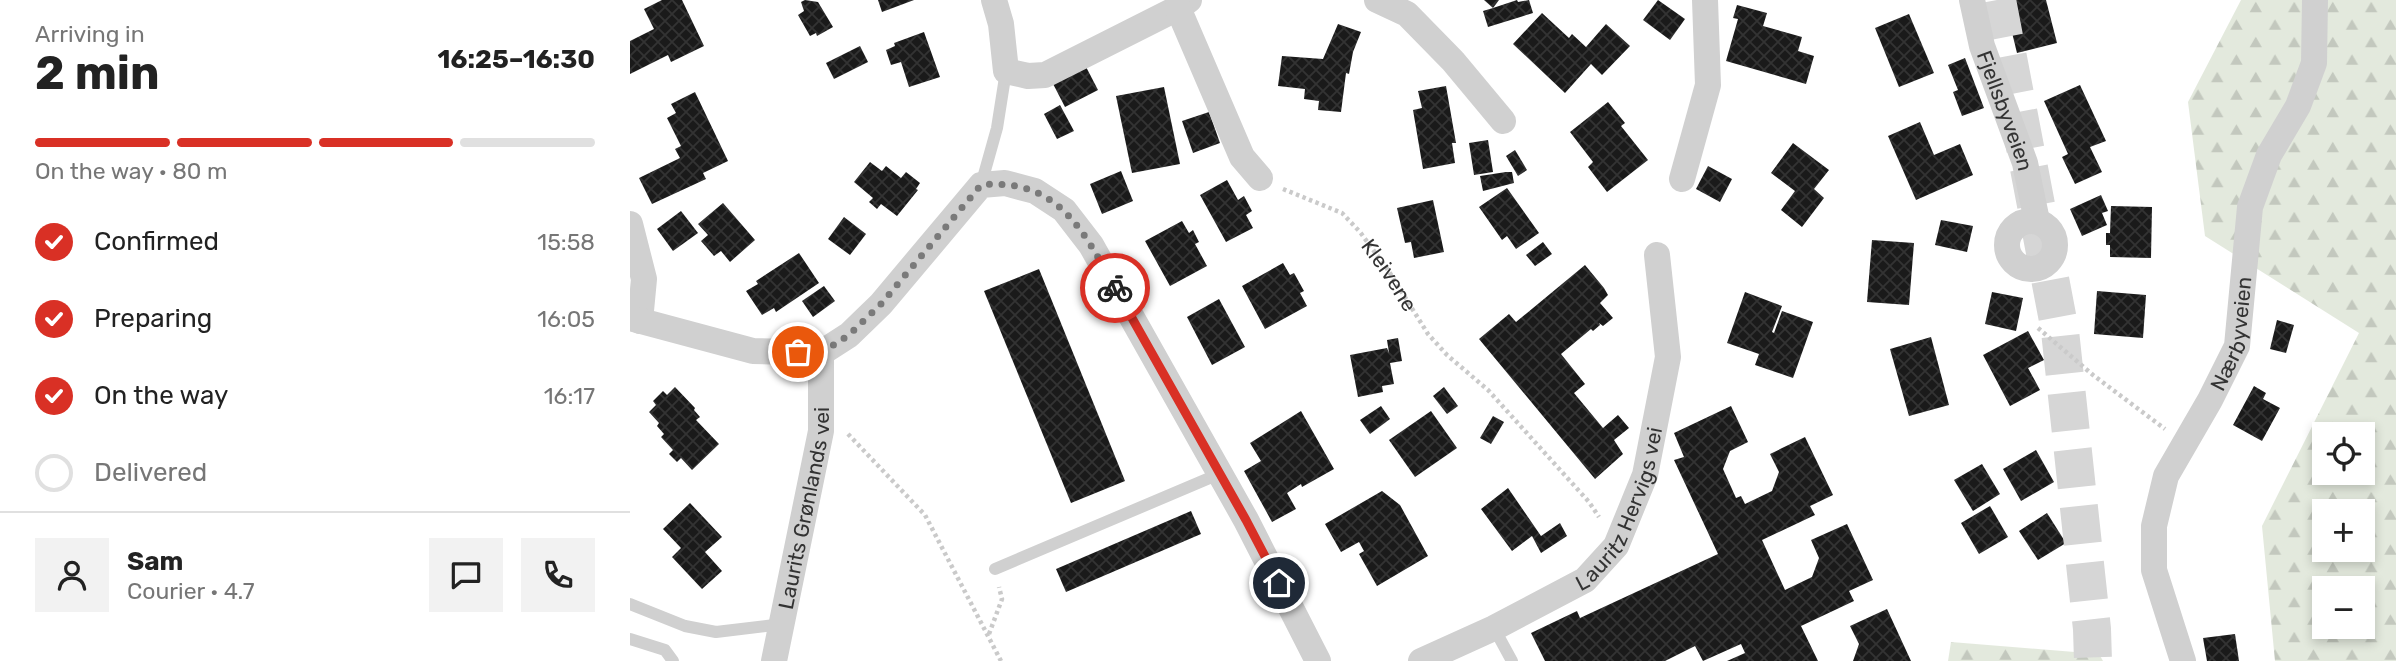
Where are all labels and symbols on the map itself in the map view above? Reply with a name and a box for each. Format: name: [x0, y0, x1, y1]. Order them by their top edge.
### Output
street label: Fjellsbyveien: [1972, 47, 2039, 173]
street label: Kleivene: [1357, 234, 1423, 316]
courier: [1080, 253, 1150, 323]
street label: Nærbyveien: [2204, 275, 2256, 394]
pin: [768, 322, 828, 382]
street label: Laurits Grønlands vei: [772, 407, 834, 611]
street label: Lauritz Hervigs vei: [1571, 425, 1667, 595]
pin: [1249, 553, 1309, 613]

